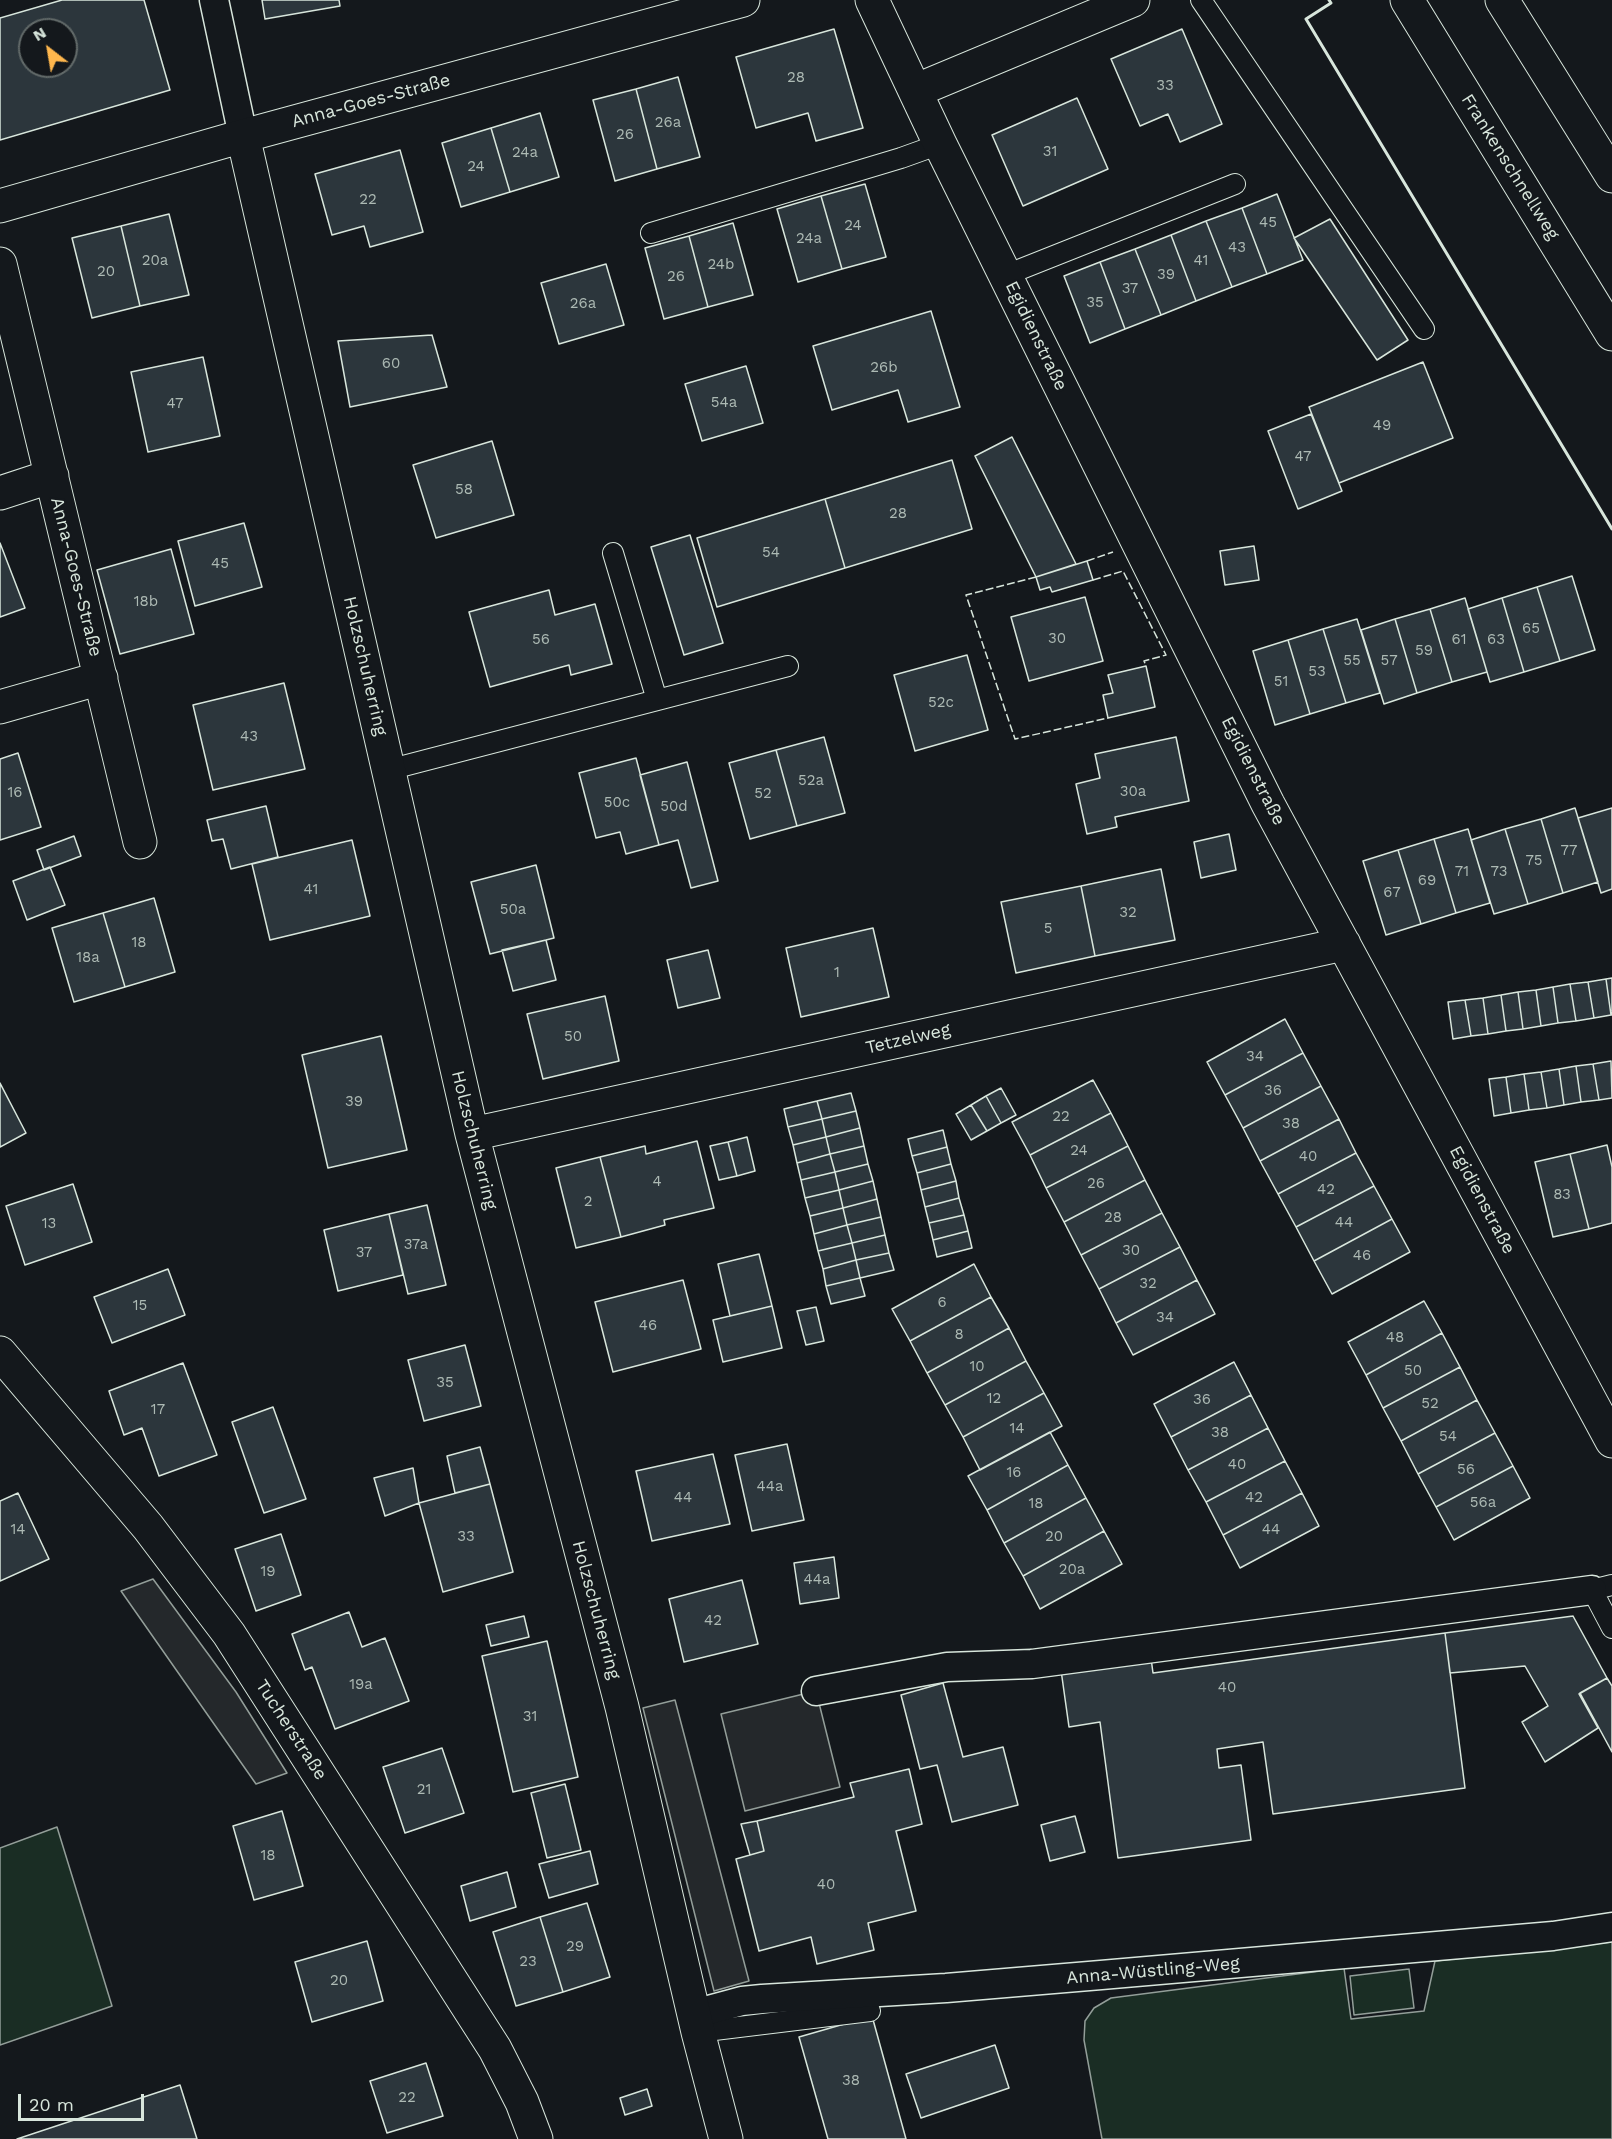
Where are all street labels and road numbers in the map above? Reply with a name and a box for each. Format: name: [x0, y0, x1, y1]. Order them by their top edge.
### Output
street label: Anna-Goes-Straße: [289, 69, 453, 133]
street label: Frankenschnellweg: [1456, 90, 1564, 244]
street label: Egidienstraße: [1000, 278, 1072, 394]
street label: Anna-Goes-Straße: [46, 495, 106, 659]
street label: Holzschuherring: [338, 594, 392, 738]
street label: Egidienstraße: [1216, 713, 1290, 829]
street label: Tetzelweg: [864, 1019, 952, 1059]
street label: Holzschuherring: [446, 1068, 502, 1212]
street label: Egidienstraße: [1444, 1142, 1520, 1258]
street label: Holzschuherring: [567, 1538, 625, 1682]
street label: Tucherstraße: [251, 1676, 331, 1784]
street label: Anna-Wüstling-Weg: [1065, 1953, 1241, 1989]

